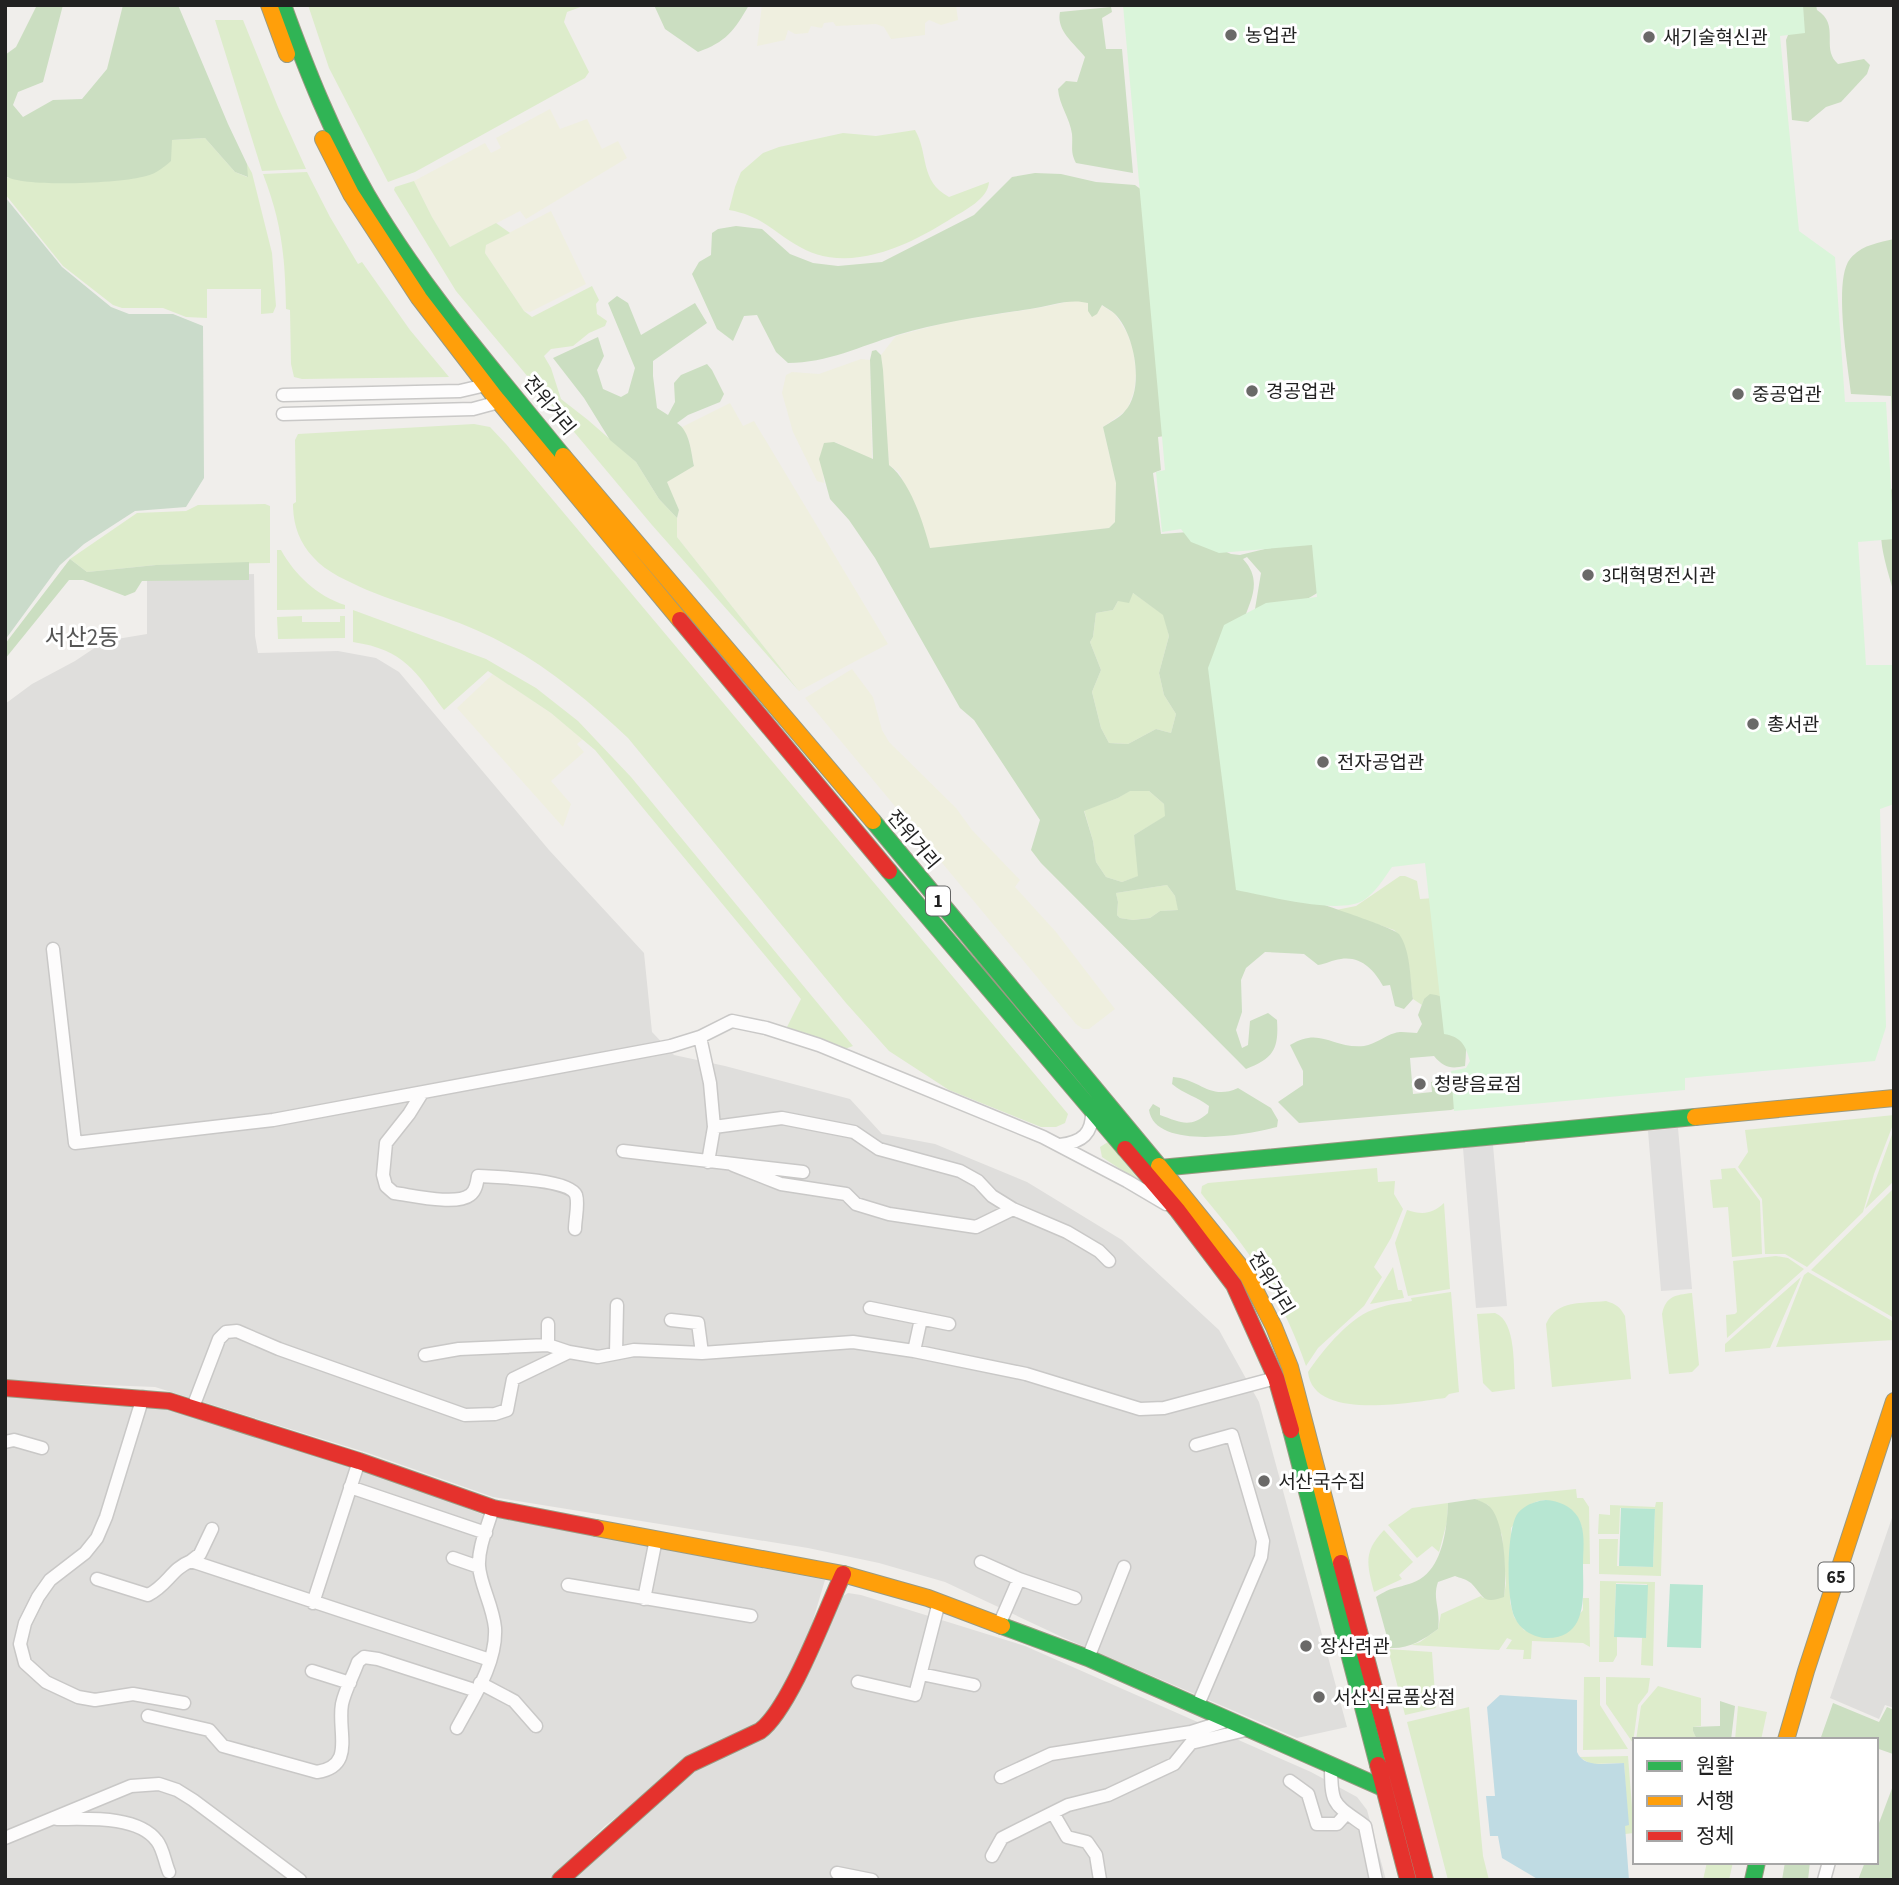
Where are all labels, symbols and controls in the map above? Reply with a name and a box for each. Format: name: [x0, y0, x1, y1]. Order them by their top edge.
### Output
place label: 농업관: [1245, 23, 1297, 50]
place label: 새기술혁신관: [1663, 25, 1768, 52]
marker: 농업관: [1223, 27, 1239, 43]
marker: 새기술혁신관: [1641, 29, 1657, 45]
street label: 전위거리: [516, 370, 581, 442]
place label: 경공업관: [1266, 379, 1336, 406]
place label: 중공업관: [1752, 382, 1822, 409]
marker: 경공업관: [1244, 383, 1260, 399]
marker: 중공업관: [1730, 386, 1746, 402]
place label: 3대혁명전시관: [1602, 563, 1716, 590]
marker: 3대혁명전시관: [1580, 567, 1596, 583]
district label: 서산2동: [45, 621, 119, 654]
place label: 총서관: [1767, 712, 1819, 739]
marker: 총서관: [1745, 716, 1761, 732]
place label: 전자공업관: [1337, 750, 1424, 777]
marker: 전자공업관: [1315, 754, 1331, 770]
street label: 전위거리: [880, 805, 946, 875]
road number: 1: [926, 887, 950, 916]
place label: 청량음료점: [1434, 1072, 1521, 1099]
marker: 청량음료점: [1412, 1076, 1428, 1092]
street label: 전위거리: [1241, 1247, 1300, 1321]
place label: 서산국수집: [1278, 1469, 1365, 1496]
marker: 서산국수집: [1256, 1473, 1272, 1489]
road number: 65: [1818, 1562, 1854, 1592]
place label: 장산려관: [1320, 1634, 1390, 1661]
marker: 장산려관: [1298, 1638, 1314, 1654]
place label: 서산식료품상점: [1333, 1685, 1455, 1712]
marker: 서산식료품상점: [1311, 1689, 1327, 1705]
legend: [1633, 1738, 1878, 1864]
text: 원활: [1696, 1751, 1735, 1781]
text: 서행: [1696, 1786, 1735, 1816]
text: 정체: [1696, 1821, 1735, 1851]

